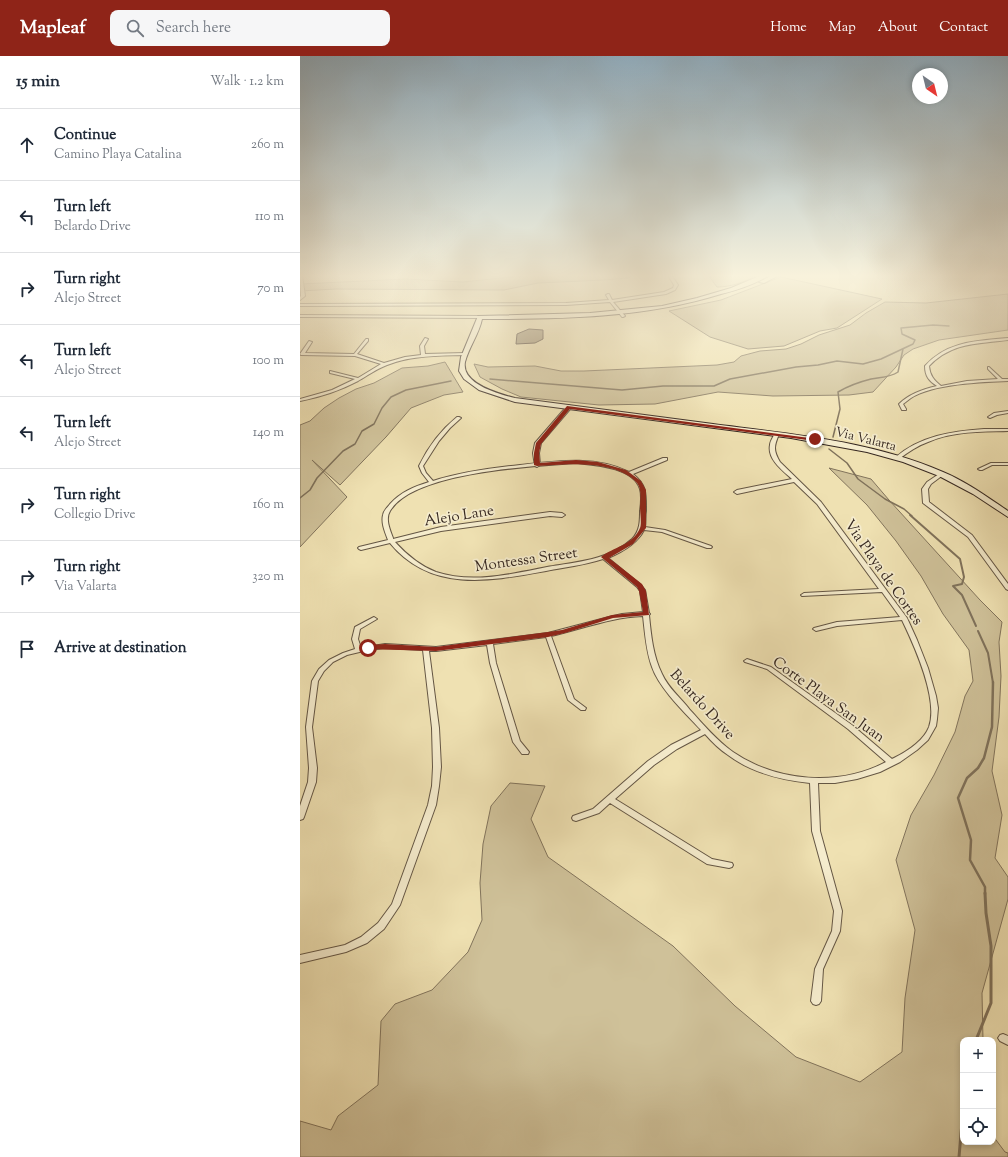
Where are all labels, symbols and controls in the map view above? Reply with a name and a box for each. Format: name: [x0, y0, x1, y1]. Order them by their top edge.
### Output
search box: [110, 10, 390, 46]
text: Mapleaf: [20, 15, 86, 42]
icon: search: [124, 17, 146, 39]
text: Search here: [156, 18, 231, 39]
text: Home: [770, 18, 807, 38]
text: Map: [829, 18, 856, 38]
text: About: [878, 18, 917, 38]
text: Contact: [939, 18, 988, 38]
north arrow: [912, 68, 948, 104]
text: 15 min: [16, 70, 60, 94]
text: Walk · 1.2 km: [210, 73, 284, 91]
text: Continue: [54, 125, 116, 146]
icon: ahead: [16, 134, 38, 156]
text: 260 m: [251, 136, 284, 154]
text: Camino Playa Catalina: [54, 146, 182, 164]
text: Turn left: [54, 197, 111, 218]
icon: left: [16, 206, 38, 228]
text: 110 m: [255, 208, 284, 226]
text: Belardo Drive: [54, 218, 131, 236]
text: Turn right: [54, 269, 120, 290]
icon: right: [16, 278, 38, 300]
text: 70 m: [257, 280, 284, 298]
text: Alejo Street: [54, 290, 121, 308]
text: Turn left: [54, 341, 111, 362]
icon: left: [16, 350, 38, 372]
text: 100 m: [252, 352, 284, 370]
text: Alejo Street: [54, 362, 121, 380]
text: Turn left: [54, 413, 111, 434]
icon: left: [16, 422, 38, 444]
text: 140 m: [253, 424, 284, 442]
street label: Via Valarta: [833, 424, 898, 456]
route end: [806, 430, 824, 448]
text: Alejo Street: [54, 434, 121, 452]
text: Turn right: [54, 485, 120, 506]
icon: right: [16, 494, 38, 516]
text: 160 m: [253, 496, 284, 514]
street label: Alejo Lane: [423, 501, 496, 532]
text: Collegio Drive: [54, 506, 135, 524]
street label: Via Playa de Cortes: [838, 516, 927, 630]
street label: Montessa Street: [474, 543, 579, 578]
text: Turn right: [54, 557, 120, 578]
icon: right: [16, 566, 38, 588]
text: 320 m: [252, 568, 284, 586]
text: Via Valarta: [54, 578, 117, 596]
icon: arrive: [16, 638, 38, 660]
text: Arrive at destination: [54, 638, 187, 659]
route start: [359, 639, 377, 657]
street label: Corte Playa San Juan: [768, 652, 889, 748]
street label: Belardo Drive: [664, 665, 739, 745]
map controls: [960, 1037, 996, 1145]
button: +: [960, 1037, 996, 1073]
button: −: [960, 1073, 996, 1109]
button: locate: [960, 1109, 996, 1145]

